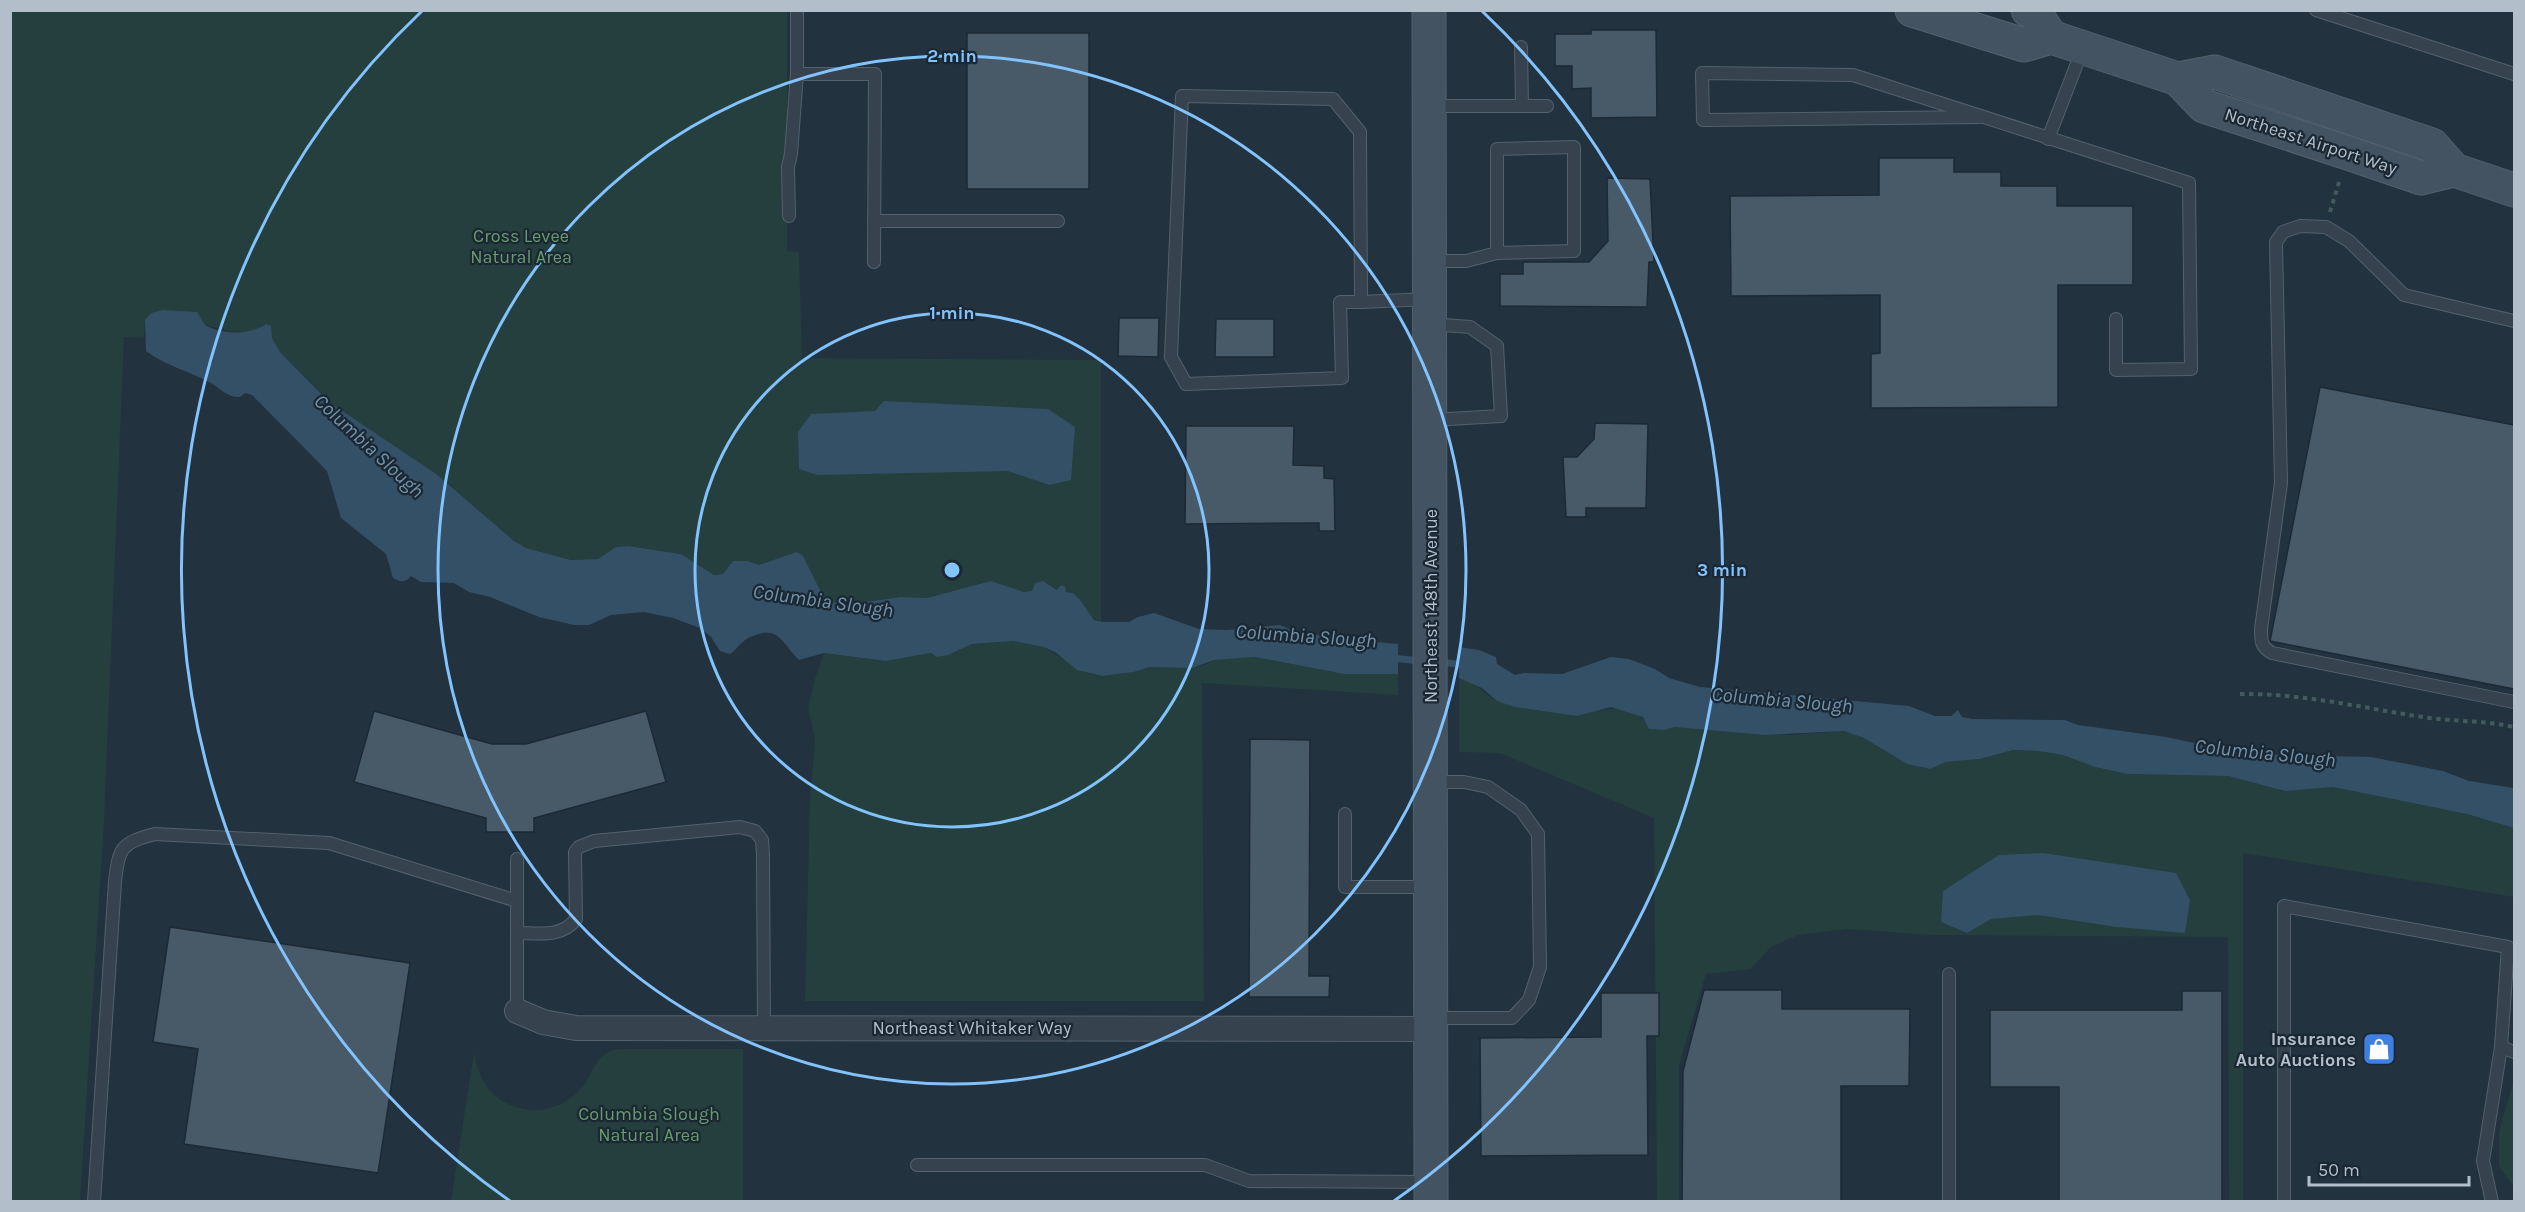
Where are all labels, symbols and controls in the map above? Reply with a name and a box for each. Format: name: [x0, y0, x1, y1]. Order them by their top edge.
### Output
text: 2 min: [927, 45, 977, 67]
street label: Northeast Airport Way: [2222, 103, 2401, 179]
park label: Cross Levee Natural Area: [470, 225, 572, 268]
text: 1 min: [929, 302, 975, 324]
water label: Columbia Slough: [309, 389, 429, 503]
street label: Northeast 148th Avenue: [1420, 509, 1442, 703]
text: 3 min: [1697, 559, 1747, 581]
centre of rings: [942, 560, 962, 580]
water label: Columbia Slough: [751, 580, 895, 622]
water label: Columbia Slough: [1235, 620, 1377, 652]
water label: Columbia Slough: [1710, 682, 1854, 718]
water label: Columbia Slough: [2193, 734, 2337, 772]
street label: Northeast Whitaker Way: [873, 1017, 1072, 1039]
place label: Insurance Auto Auctions: [2236, 1028, 2356, 1071]
shop icon: Insurance Auto Auctions: [2361, 1031, 2397, 1067]
park label: Columbia Slough Natural Area: [578, 1103, 720, 1146]
scale bar: [2309, 1149, 2470, 1187]
text: 50 m: [2318, 1159, 2360, 1181]

